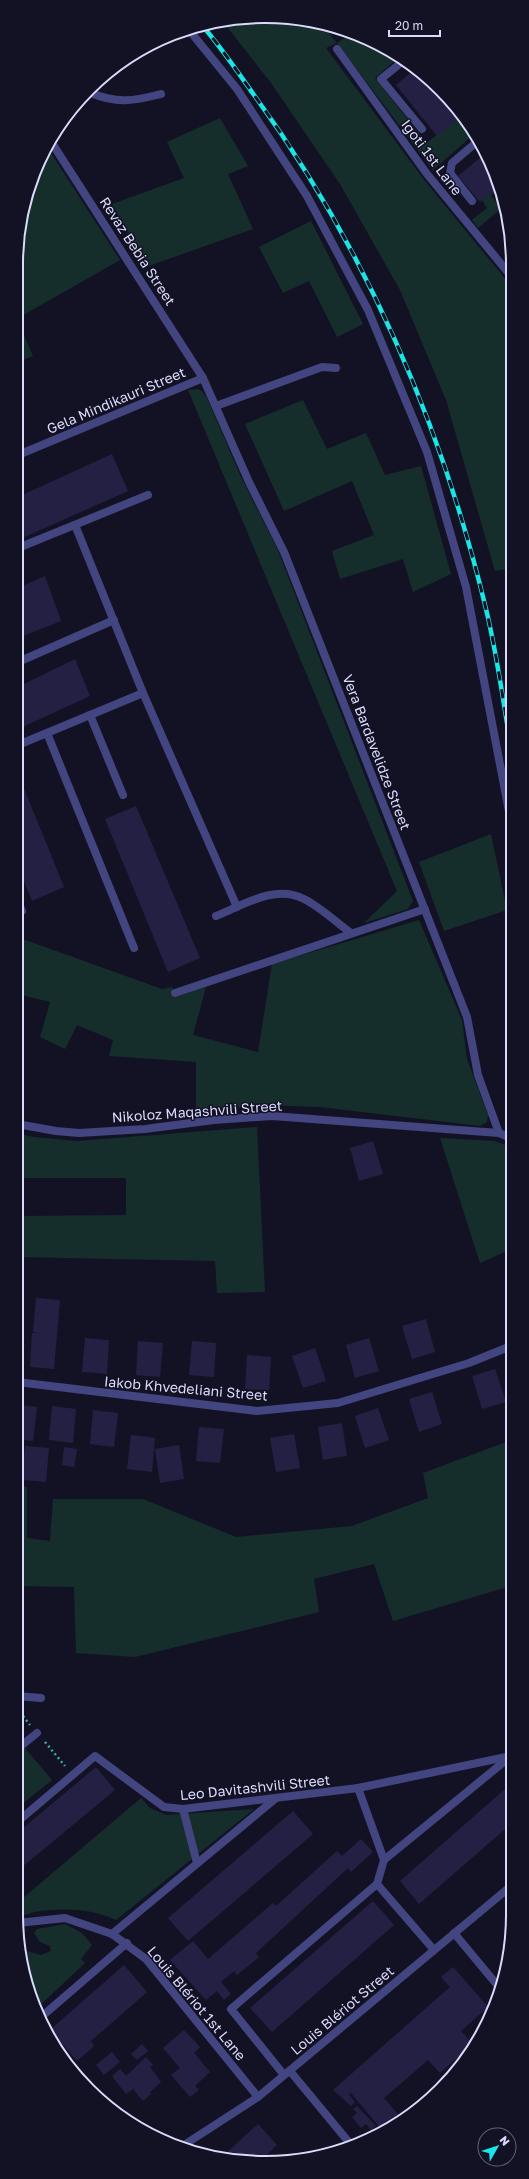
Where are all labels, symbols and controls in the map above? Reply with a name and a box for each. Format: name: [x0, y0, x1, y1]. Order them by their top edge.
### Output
scale bar: [389, 12, 440, 38]
text: 20 m: [395, 18, 423, 33]
street label: Igoti 1st Lane: [398, 116, 466, 198]
street label: Revaz Bebia Street: [97, 194, 179, 308]
street label: Gela Mindikauri Street: [44, 363, 188, 437]
street label: Vera Bardavelidze Street: [340, 672, 414, 832]
street label: Nikoloz Maqashvili Street: [111, 1097, 283, 1125]
street label: Iakob Khvedeliani Street: [103, 1372, 269, 1404]
street label: Leo Davitashvili Street: [179, 1771, 331, 1803]
street label: Louis Blériot 1st Lane: [144, 1942, 250, 2064]
street label: Louis Blériot Street: [287, 1962, 397, 2058]
north arrow: [477, 2127, 517, 2167]
text: N: [497, 2133, 513, 2148]

